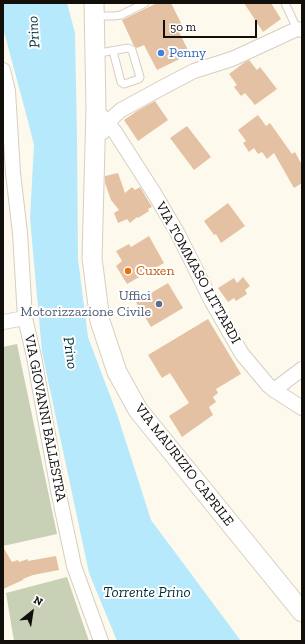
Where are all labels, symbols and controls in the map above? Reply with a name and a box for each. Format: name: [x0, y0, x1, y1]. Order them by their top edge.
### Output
scale bar: [165, 12, 259, 38]
water label: Prino: [24, 15, 44, 49]
text: 50 m: [170, 20, 196, 34]
place label: Penny: [169, 45, 206, 61]
marker: Penny: [156, 48, 166, 58]
street label: VIA TOMMASO LITTARDI: [152, 199, 244, 347]
place label: Cuxen: [136, 263, 174, 279]
marker: Cuxen: [123, 266, 133, 276]
place label: Uffici Motorizzazione Civile: [20, 288, 151, 320]
marker: Uffici Motorizzazione Civile: [154, 299, 164, 309]
street label: VIA GIOVANNI BALLESTRA: [21, 333, 69, 503]
water label: Prino: [59, 336, 81, 370]
street label: VIA MAURIZIO CAPRILE: [131, 400, 237, 530]
water label: Torrente Prino: [103, 584, 191, 602]
north arrow: [12, 592, 52, 632]
text: N: [31, 593, 45, 609]

